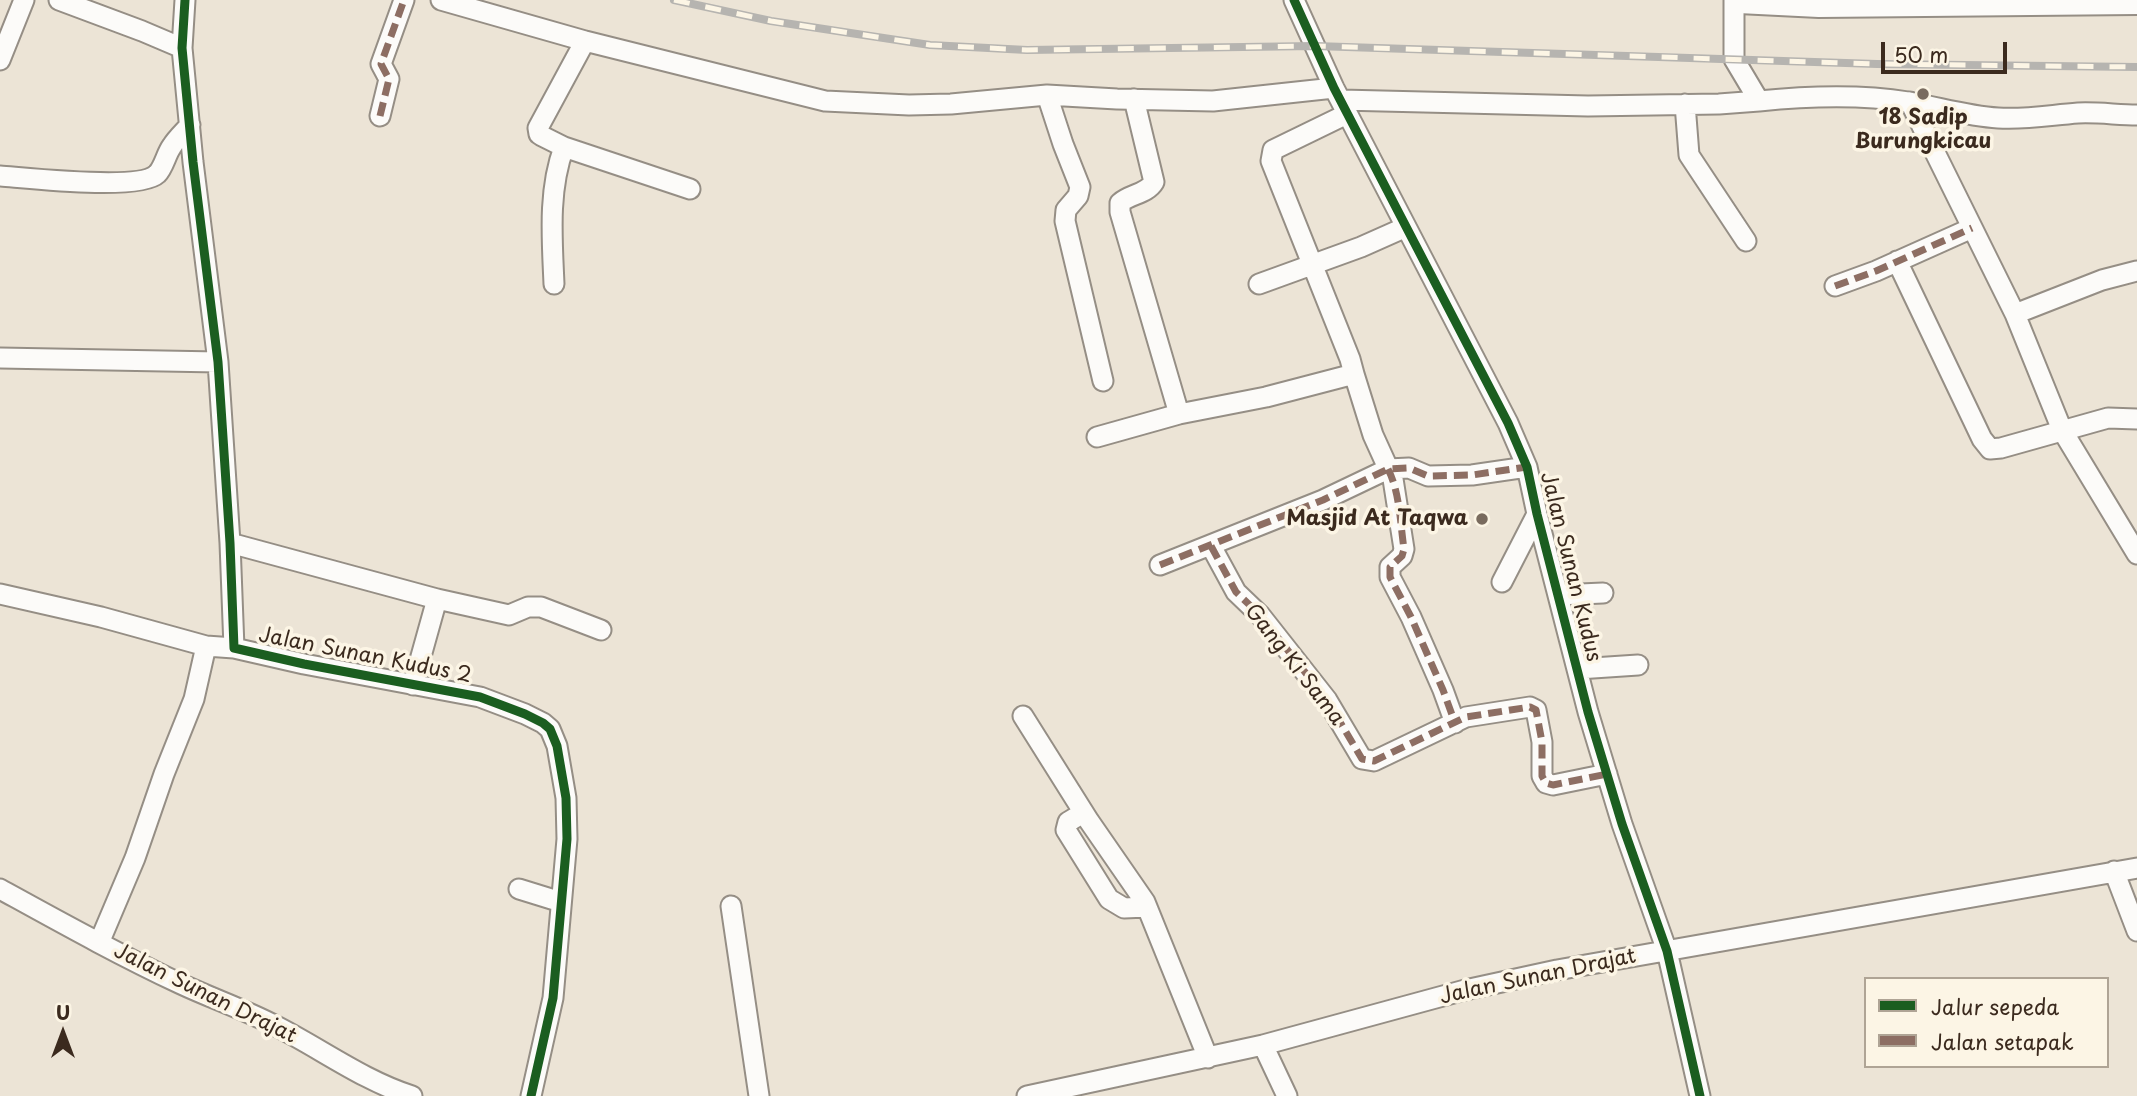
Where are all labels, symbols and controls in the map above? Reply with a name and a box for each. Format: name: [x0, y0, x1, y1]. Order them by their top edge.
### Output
scale bar: [1885, 28, 2011, 72]
text: 50 m: [1894, 38, 1948, 70]
marker: 18 Sadip Burungkicau: [1915, 86, 1931, 102]
place label: 18 Sadip Burungkicau: [1855, 105, 1991, 155]
street label: Jalan Sunan Kudus: [1534, 470, 1606, 664]
place label: Masjid At Taqwa: [1287, 506, 1468, 532]
marker: Masjid At Taqwa: [1474, 511, 1490, 527]
street label: Gang Ki Sama: [1239, 599, 1349, 731]
street label: Jalan Sunan Kudus 2: [256, 623, 474, 689]
street label: Jalan Sunan Drajat: [110, 939, 300, 1049]
street label: Jalan Sunan Drajat: [1438, 944, 1638, 1010]
legend: [1864, 977, 2109, 1068]
text: Jalur sepeda: [1931, 990, 2059, 1022]
north arrow: [28, 998, 98, 1068]
text: U: [56, 998, 70, 1026]
text: Jalan setapak: [1931, 1025, 2074, 1057]

